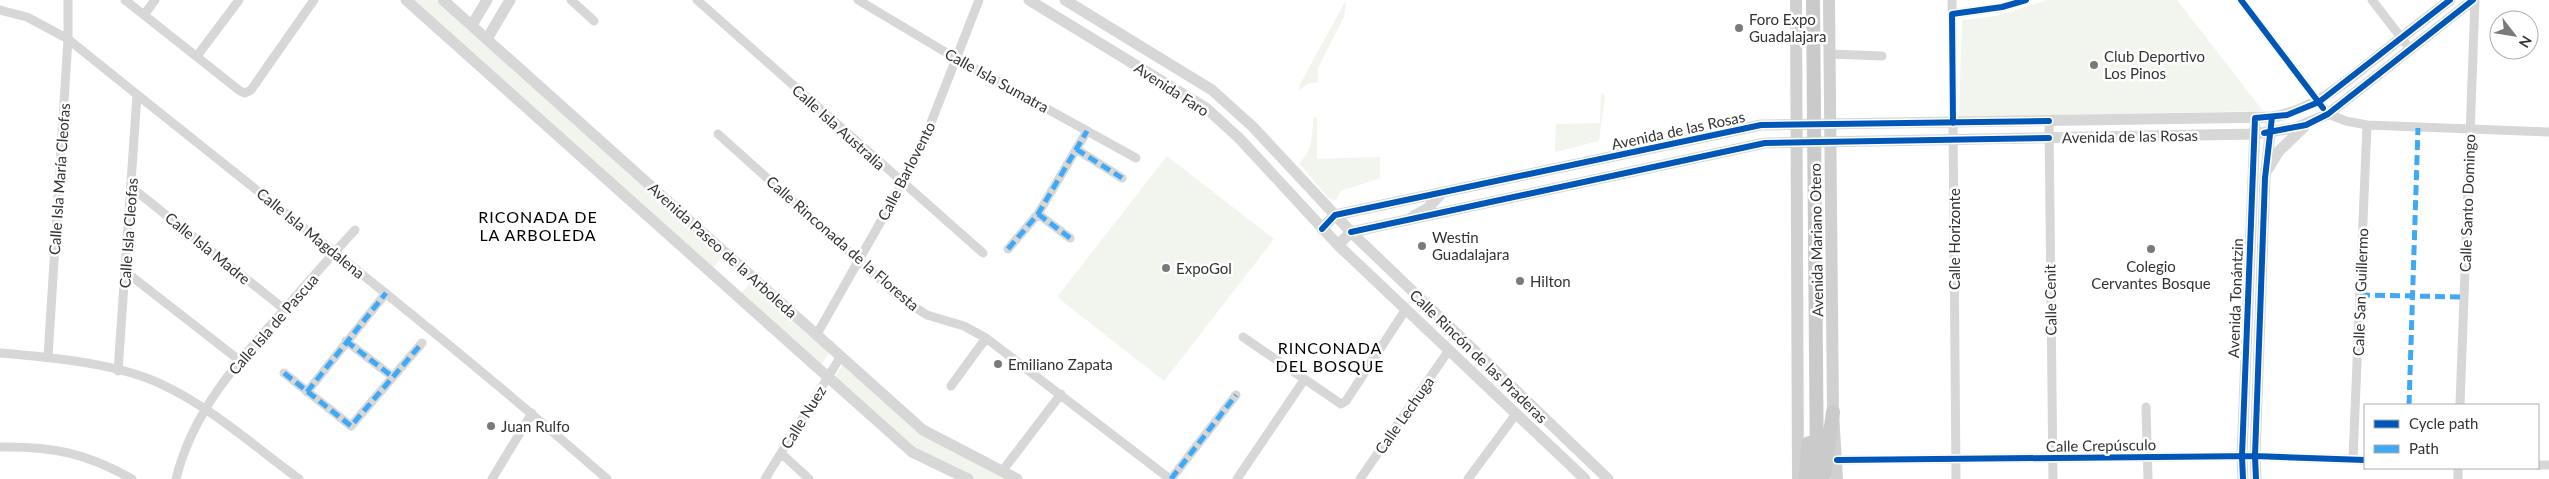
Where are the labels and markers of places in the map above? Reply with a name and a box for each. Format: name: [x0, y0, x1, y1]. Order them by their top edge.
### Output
place label: Foro Expo Guadalajara: [1749, 10, 1826, 45]
marker: Foro Expo Guadalajara: [1733, 22, 1745, 34]
place label: Club Deportivo Los Pinos: [2104, 47, 2205, 82]
marker: Club Deportivo Los Pinos: [2088, 59, 2100, 71]
place label: Westin Guadalajara: [1432, 228, 1509, 263]
marker: Westin Guadalajara: [1416, 240, 1428, 252]
marker: Colegio Cervantes Bosque: [2145, 243, 2157, 255]
place label: Colegio Cervantes Bosque: [2091, 257, 2211, 292]
place label: ExpoGol: [1176, 259, 1232, 277]
marker: ExpoGol: [1160, 262, 1172, 274]
place label: Hilton: [1530, 272, 1571, 290]
marker: Hilton: [1514, 275, 1526, 287]
place label: Emiliano Zapata: [1008, 355, 1113, 373]
marker: Emiliano Zapata: [992, 358, 1004, 370]
place label: Juan Rulfo: [501, 417, 570, 435]
marker: Juan Rulfo: [485, 420, 497, 432]

